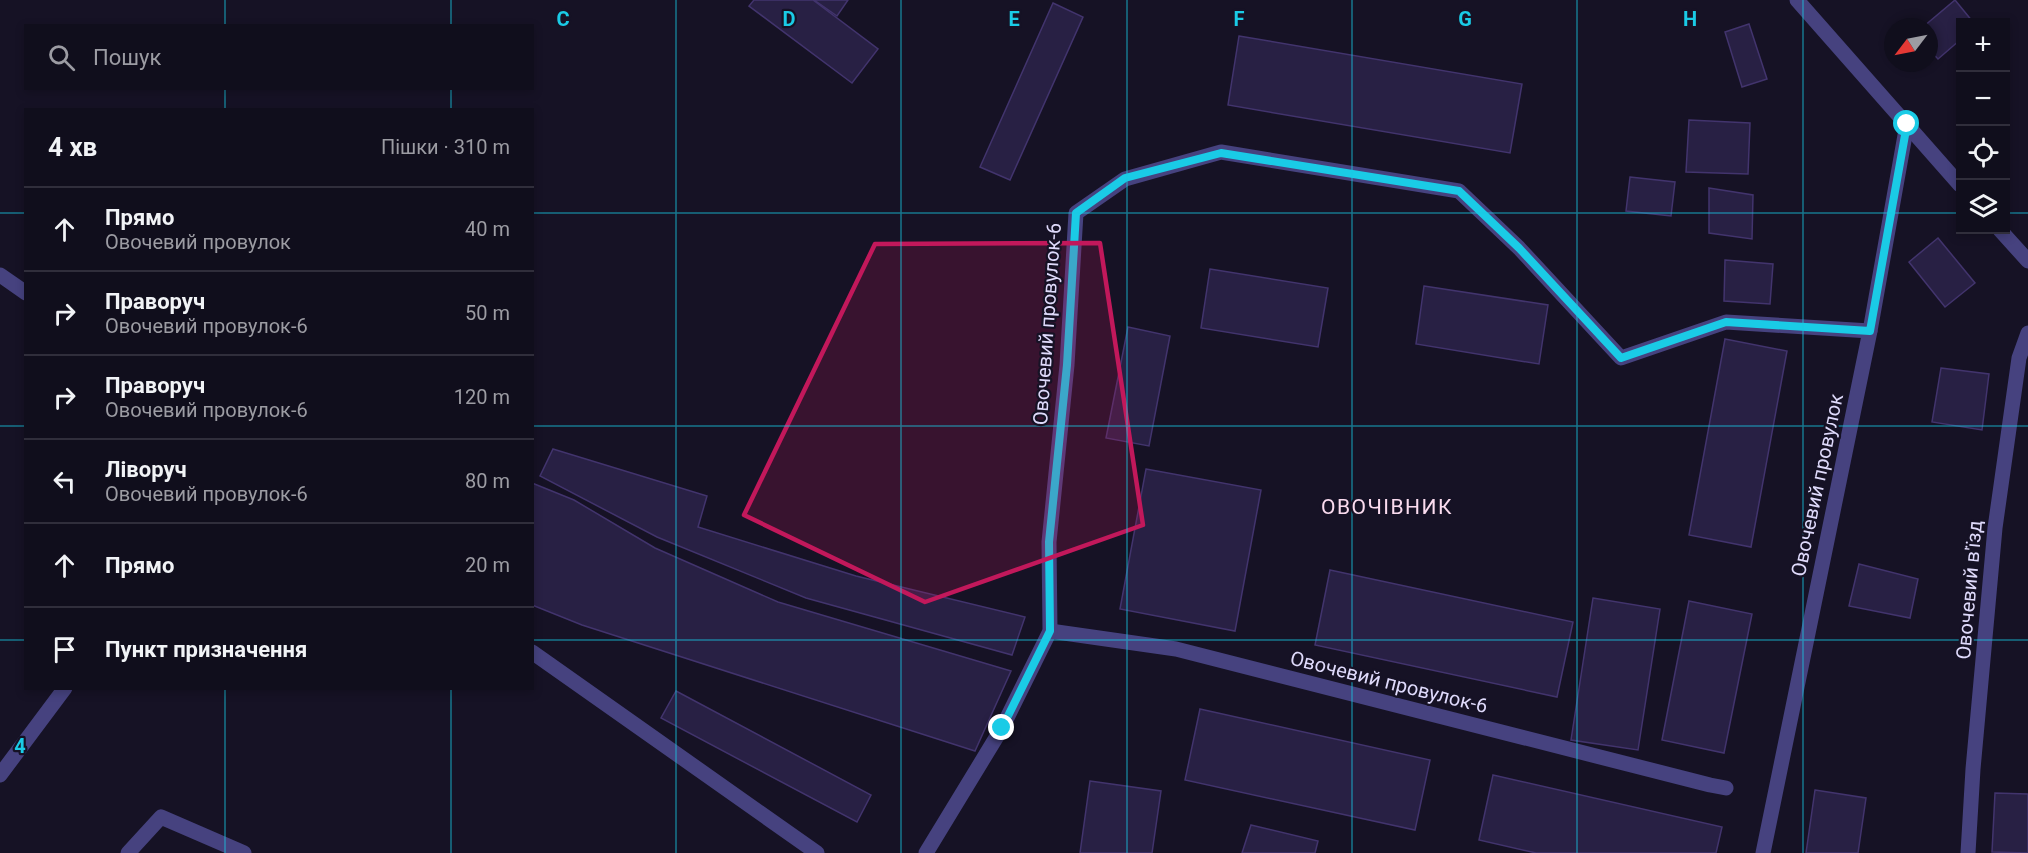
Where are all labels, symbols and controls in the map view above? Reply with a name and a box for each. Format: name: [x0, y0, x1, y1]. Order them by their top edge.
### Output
text: C: [556, 7, 570, 31]
text: D: [783, 7, 796, 31]
text: E: [1008, 7, 1020, 31]
text: F: [1234, 7, 1245, 31]
text: G: [1458, 7, 1472, 31]
text: H: [1683, 7, 1697, 31]
north arrow: [1884, 18, 1938, 72]
map controls: [1956, 18, 2010, 234]
button: +: [1956, 18, 2010, 72]
search box: [24, 24, 534, 90]
icon: search: [45, 41, 78, 74]
text: Пошук: [93, 45, 161, 70]
button: −: [1956, 72, 2010, 126]
route start: [1893, 110, 1919, 136]
button: locate: [1956, 126, 2010, 180]
text: 4 хв: [48, 132, 97, 162]
text: Пішки · 310 m: [381, 135, 510, 159]
button: layers: [1956, 180, 2010, 234]
text: Прямо: [105, 205, 174, 230]
icon: ahead: [48, 213, 81, 246]
text: 40 m: [465, 217, 510, 241]
street label: Овочевий провулок-6: [1028, 222, 1066, 426]
text: Овочевий провулок: [105, 230, 291, 254]
text: Праворуч: [105, 289, 205, 314]
icon: right: [48, 297, 81, 330]
text: 50 m: [465, 301, 510, 325]
text: Овочевий провулок-6: [105, 314, 308, 338]
text: Праворуч: [105, 373, 205, 398]
icon: right: [48, 381, 81, 414]
text: 120 m: [454, 385, 510, 409]
street label: Овочевий провулок: [1786, 391, 1848, 578]
text: Овочевий провулок-6: [105, 398, 308, 422]
text: Ліворуч: [105, 457, 187, 482]
icon: left: [48, 465, 81, 498]
text: 80 m: [465, 469, 510, 493]
text: Овочевий провулок-6: [105, 482, 308, 506]
district label: ОВОЧІВНИК: [1321, 495, 1453, 519]
street label: Овочевий в'їзд: [1951, 519, 1987, 661]
icon: ahead: [48, 549, 81, 582]
text: Прямо: [105, 553, 174, 578]
text: 20 m: [465, 553, 510, 577]
icon: arrive: [48, 633, 81, 666]
text: Пункт призначення: [105, 637, 307, 662]
street label: Овочевий провулок-6: [1288, 646, 1490, 718]
route end: [988, 714, 1014, 740]
text: 4: [14, 734, 26, 758]

